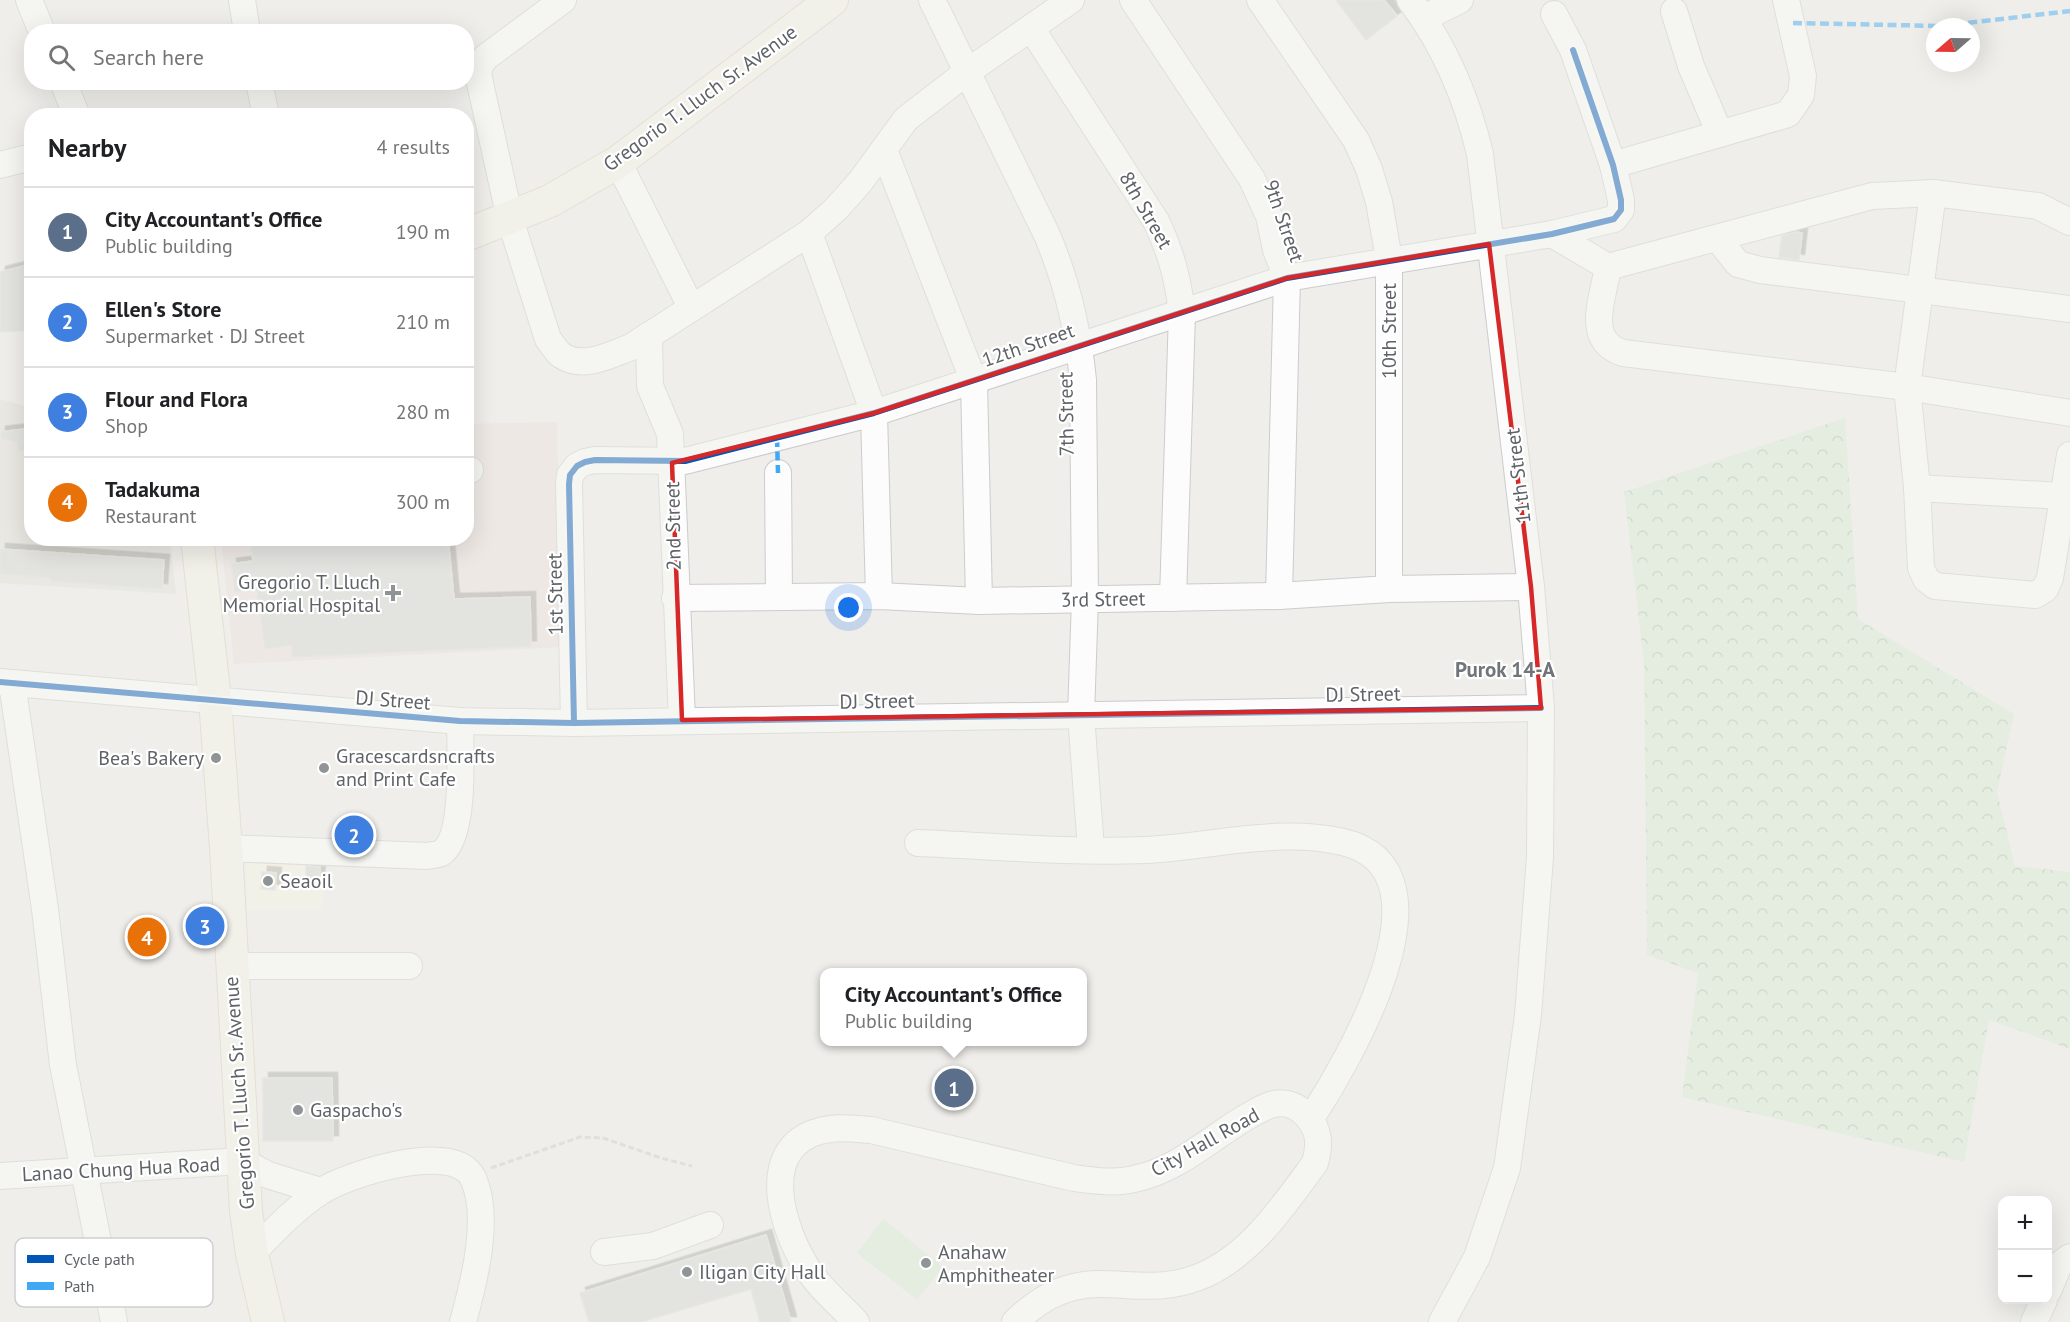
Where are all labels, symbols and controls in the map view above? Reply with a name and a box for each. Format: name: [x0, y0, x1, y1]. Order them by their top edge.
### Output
north arrow: [1926, 18, 1980, 72]
street label: Gregorio T. Lluch Sr. Avenue: [598, 19, 802, 177]
search box: [24, 24, 474, 90]
icon: search: [45, 41, 78, 74]
text: Search here: [93, 43, 204, 71]
text: Nearby: [48, 131, 126, 164]
text: 4 results: [377, 134, 450, 160]
street label: 8th Street: [1113, 167, 1179, 254]
street label: 9th Street: [1258, 177, 1310, 266]
text: City Accountant's Office: [105, 205, 323, 233]
text: 1: [62, 219, 73, 245]
text: 190 m: [396, 219, 450, 245]
text: Public building: [105, 233, 233, 259]
street label: 10th Street: [1376, 283, 1402, 379]
text: Ellen's Store: [105, 295, 221, 323]
text: 2: [62, 309, 73, 335]
text: 210 m: [396, 309, 450, 335]
street label: 12th Street: [978, 317, 1078, 373]
text: Supermarket · DJ Street: [105, 323, 305, 349]
street label: 7th Street: [1052, 371, 1080, 457]
text: Flour and Flora: [105, 385, 248, 413]
text: 3: [62, 399, 73, 425]
text: 280 m: [396, 399, 450, 425]
text: Shop: [105, 413, 148, 439]
street label: 11th Street: [1499, 427, 1537, 525]
text: Tadakuma: [105, 475, 200, 503]
street label: 2nd Street: [659, 481, 687, 571]
text: 4: [62, 489, 73, 515]
text: 300 m: [396, 489, 450, 515]
text: Restaurant: [105, 503, 196, 529]
street label: 1st Street: [541, 552, 569, 635]
place label: Gregorio T. Lluch Memorial Hospital: [223, 569, 380, 618]
marker: Gregorio T. Lluch Memorial Hospital: [384, 584, 402, 602]
street label: 3rd Street: [1060, 585, 1146, 613]
your location: [834, 593, 863, 622]
district label: Purok 14-A: [1455, 656, 1555, 683]
street label: DJ Street: [1325, 680, 1401, 708]
street label: DJ Street: [355, 684, 432, 716]
street label: DJ Street: [839, 687, 915, 715]
place label: Gracescardsncrafts and Print Cafe: [336, 743, 495, 792]
place label: Bea's Bakery: [98, 745, 205, 771]
marker: Bea's Bakery: [209, 751, 223, 765]
marker: Gracescardsncrafts and Print Cafe: [317, 761, 331, 775]
pin: 2: [334, 812, 374, 858]
place label: Seaoil: [280, 868, 333, 894]
marker: Seaoil: [261, 874, 275, 888]
pin: 3: [186, 904, 224, 948]
pin: 4: [128, 914, 166, 960]
popup: [820, 968, 1087, 1046]
street label: Gregorio T. Lluch Sr. Avenue: [218, 976, 260, 1210]
text: City Accountant's Office: [845, 980, 1062, 1008]
text: Public building: [845, 1008, 972, 1034]
pin: 1: [934, 1066, 974, 1110]
place label: Gaspacho's: [310, 1097, 402, 1123]
street label: City Hall Road: [1146, 1101, 1264, 1183]
marker: Gaspacho's: [291, 1103, 305, 1117]
street label: Lanao Chung Hua Road: [21, 1151, 221, 1187]
map controls: [1998, 1196, 2052, 1304]
button: +: [1998, 1196, 2052, 1250]
legend: [15, 1238, 213, 1307]
place label: Anahaw Amphitheater: [938, 1239, 1055, 1288]
text: Cycle path: [64, 1249, 135, 1269]
button: −: [1998, 1250, 2052, 1304]
marker: Anahaw Amphitheater: [919, 1256, 933, 1270]
place label: Iligan City Hall: [699, 1259, 826, 1285]
marker: Iligan City Hall: [680, 1265, 694, 1279]
text: Path: [64, 1276, 95, 1296]

